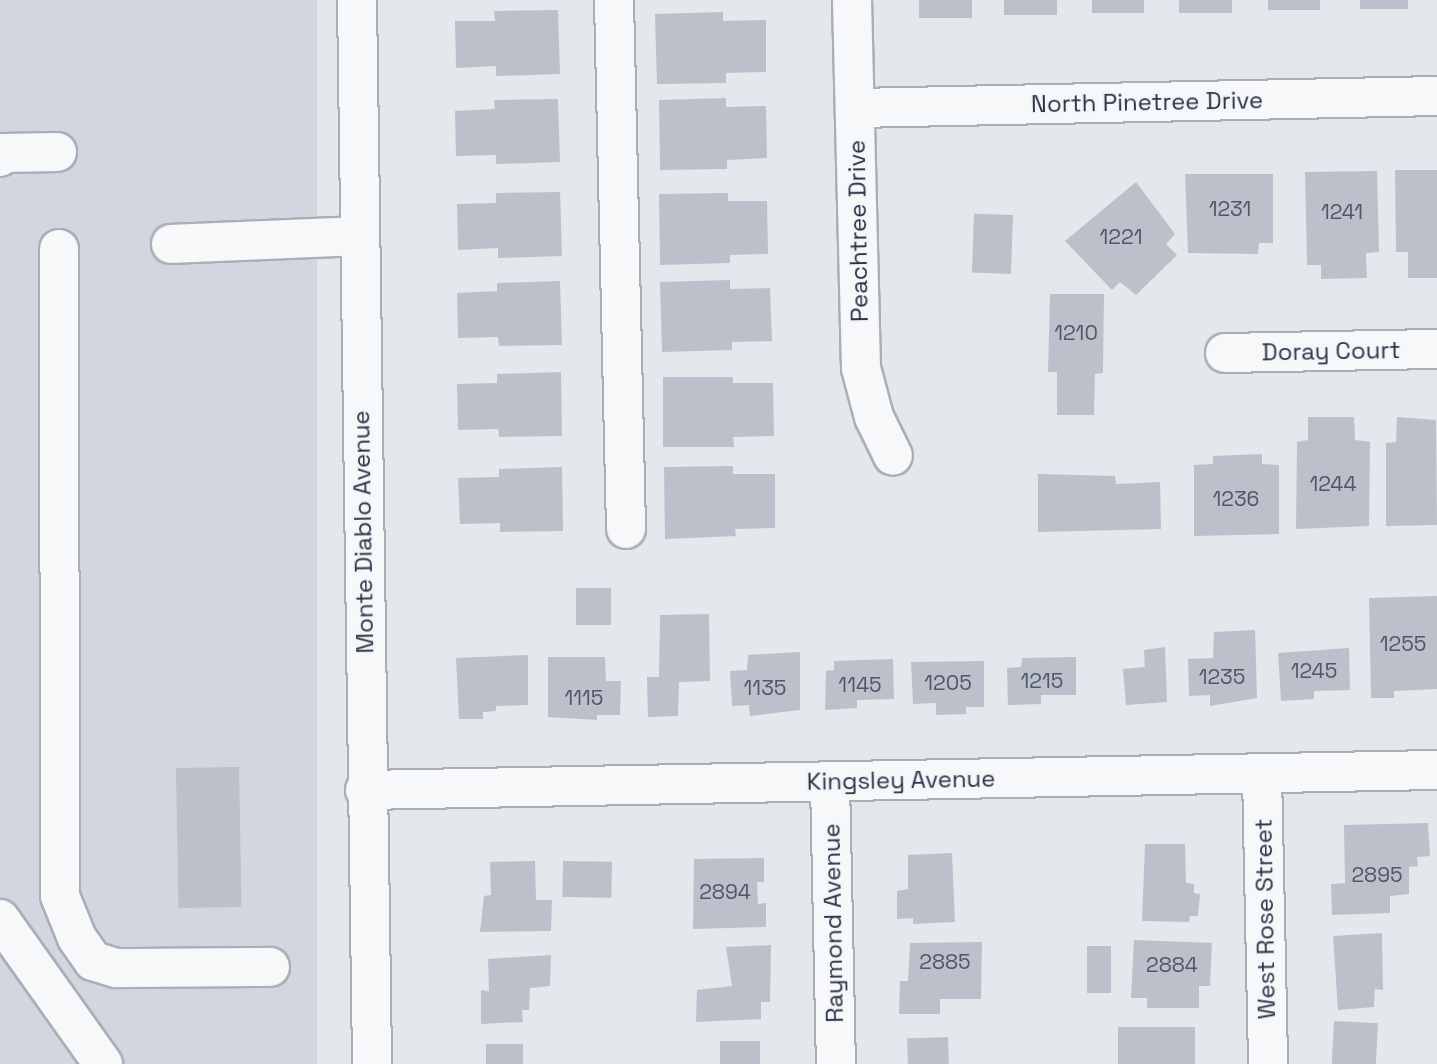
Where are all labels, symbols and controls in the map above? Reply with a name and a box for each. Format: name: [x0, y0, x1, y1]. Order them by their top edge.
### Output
street label: North Pinetree Drive: [1031, 86, 1263, 118]
street label: Peachtree Drive: [842, 140, 874, 322]
house number: 1231: [1209, 196, 1251, 222]
house number: 1241: [1321, 199, 1363, 225]
house number: 1221: [1100, 224, 1142, 250]
house number: 1210: [1054, 320, 1098, 346]
street label: Doray Court: [1261, 335, 1401, 367]
street label: Monte Diablo Avenue: [346, 410, 380, 654]
house number: 1244: [1309, 471, 1357, 497]
house number: 1236: [1213, 486, 1259, 512]
house number: 1255: [1380, 631, 1426, 657]
house number: 1245: [1291, 658, 1337, 684]
house number: 1235: [1199, 664, 1245, 690]
house number: 1215: [1021, 668, 1063, 694]
house number: 1205: [924, 670, 972, 696]
house number: 1145: [838, 672, 882, 698]
house number: 1135: [744, 675, 786, 701]
house number: 1115: [565, 685, 603, 711]
street label: Kingsley Avenue: [806, 764, 996, 796]
street label: West Rose Street: [1249, 818, 1281, 1020]
street label: Raymond Avenue: [817, 823, 849, 1023]
house number: 2895: [1351, 862, 1403, 888]
house number: 2894: [699, 879, 751, 905]
house number: 2885: [919, 949, 971, 975]
house number: 2884: [1146, 952, 1198, 978]

